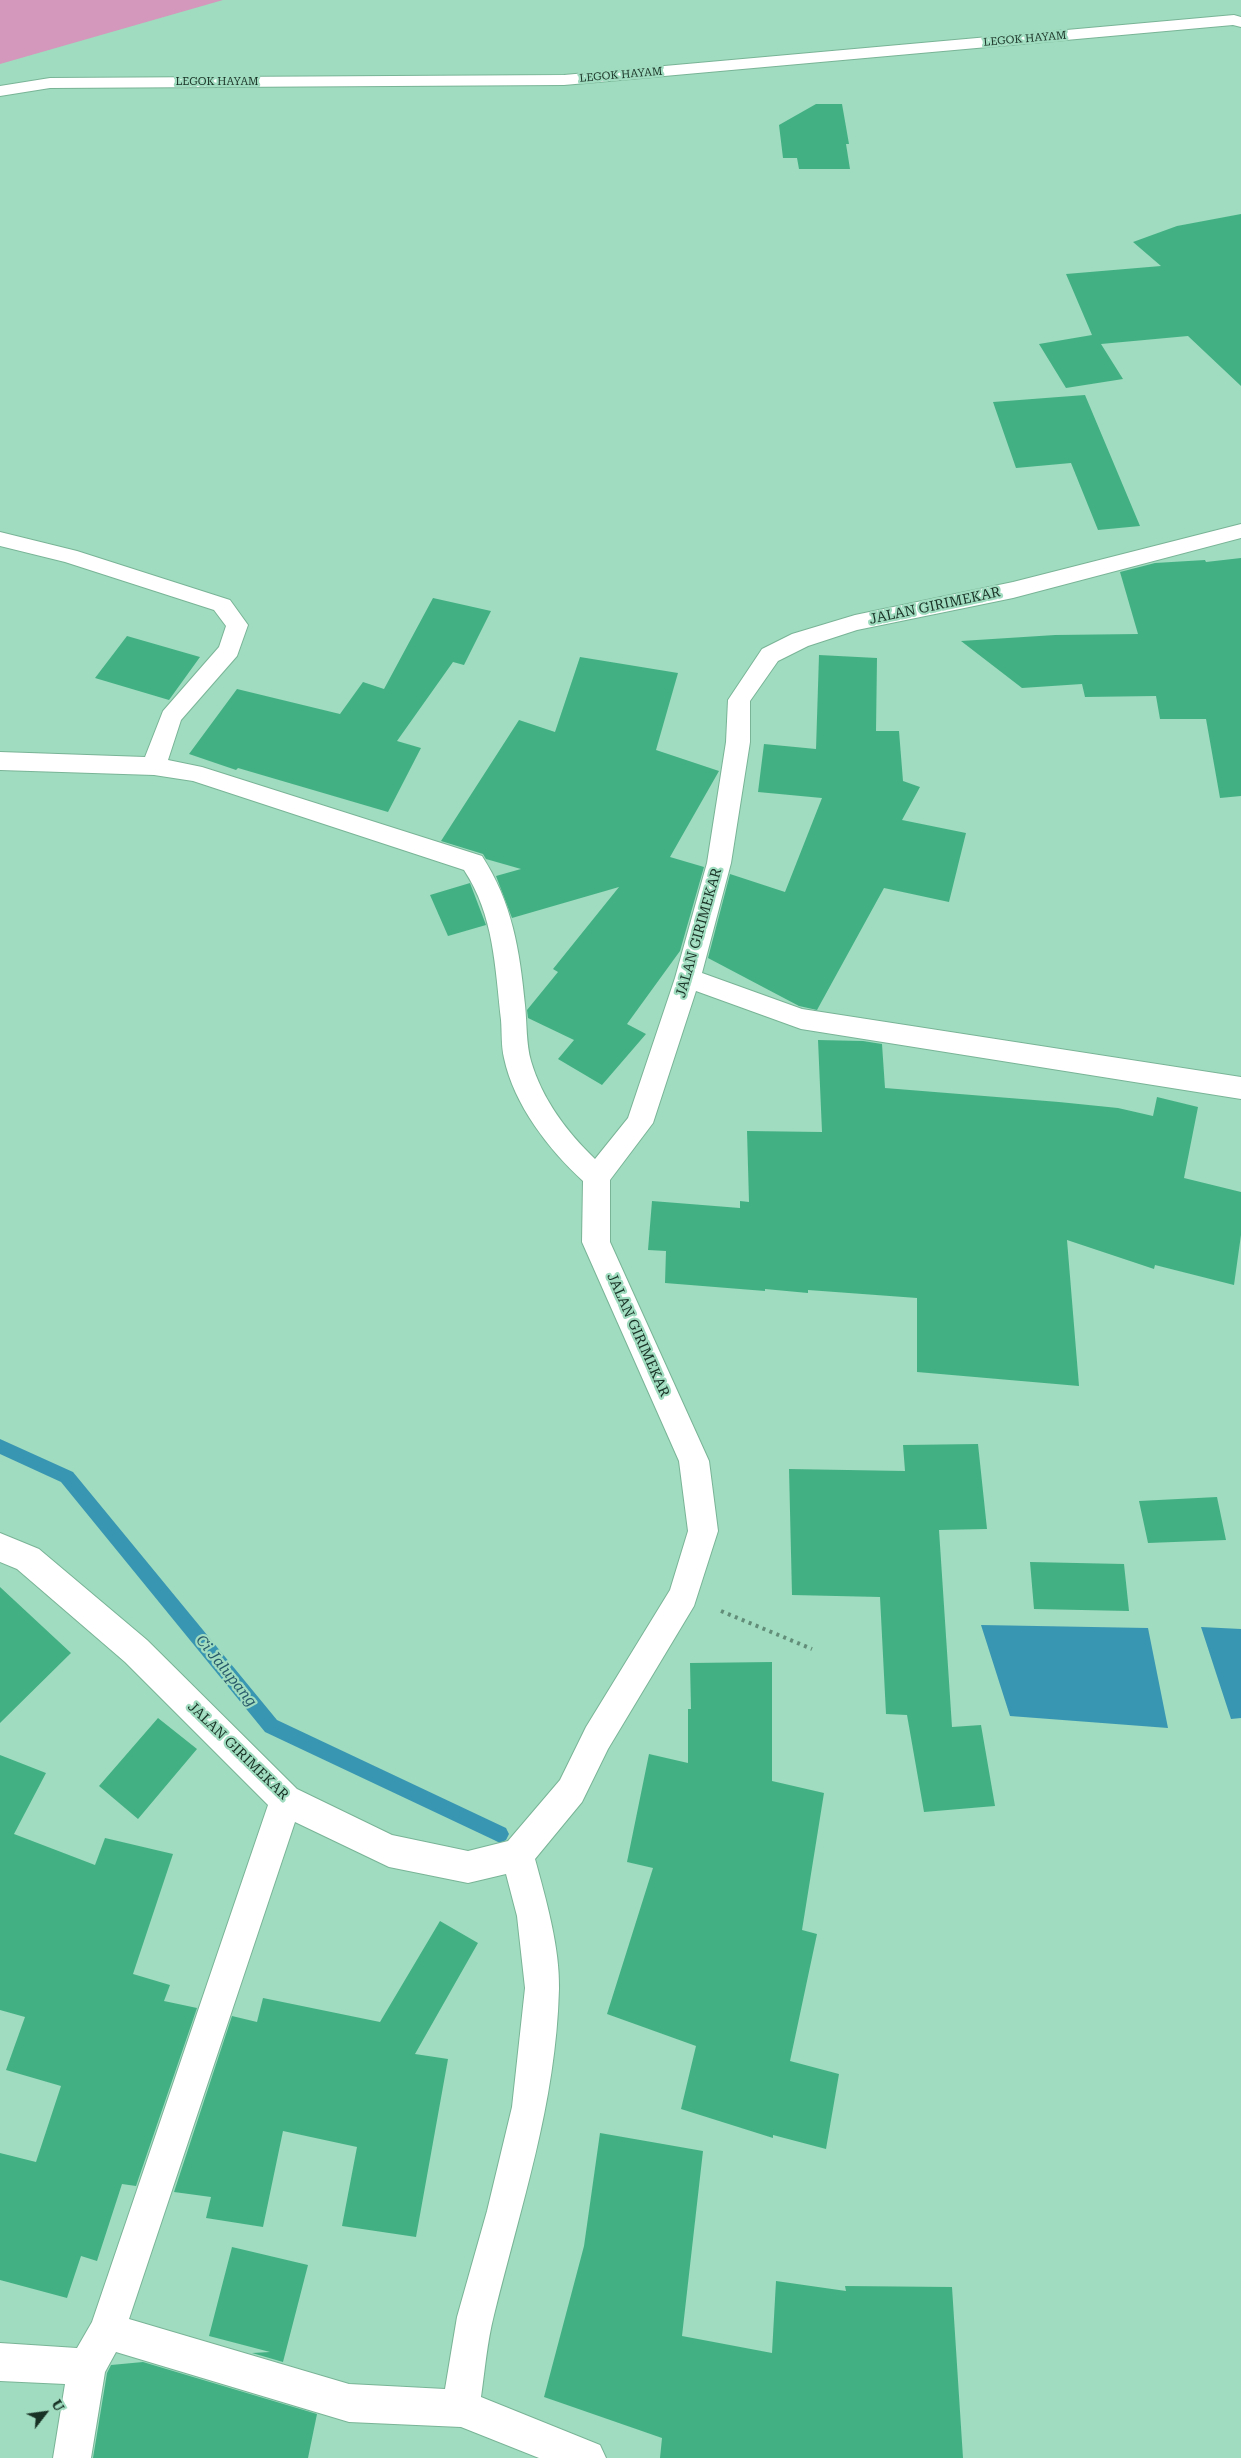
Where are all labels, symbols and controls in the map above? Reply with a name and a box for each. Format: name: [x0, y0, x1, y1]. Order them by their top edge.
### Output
street label: LEGOK HAYAM: [983, 29, 1067, 49]
street label: LEGOK HAYAM: [579, 65, 663, 85]
street label: LEGOK HAYAM: [175, 75, 259, 89]
street label: JALAN GIRIMEKAR: [868, 584, 1002, 628]
street label: JALAN GIRIMEKAR: [672, 866, 726, 1000]
street label: JALAN GIRIMEKAR: [603, 1270, 673, 1400]
water label: Ci Jalupang: [192, 1632, 260, 1710]
street label: JALAN GIRIMEKAR: [184, 1698, 292, 1804]
north arrow: [20, 2388, 70, 2438]
text: U: [48, 2397, 68, 2414]

